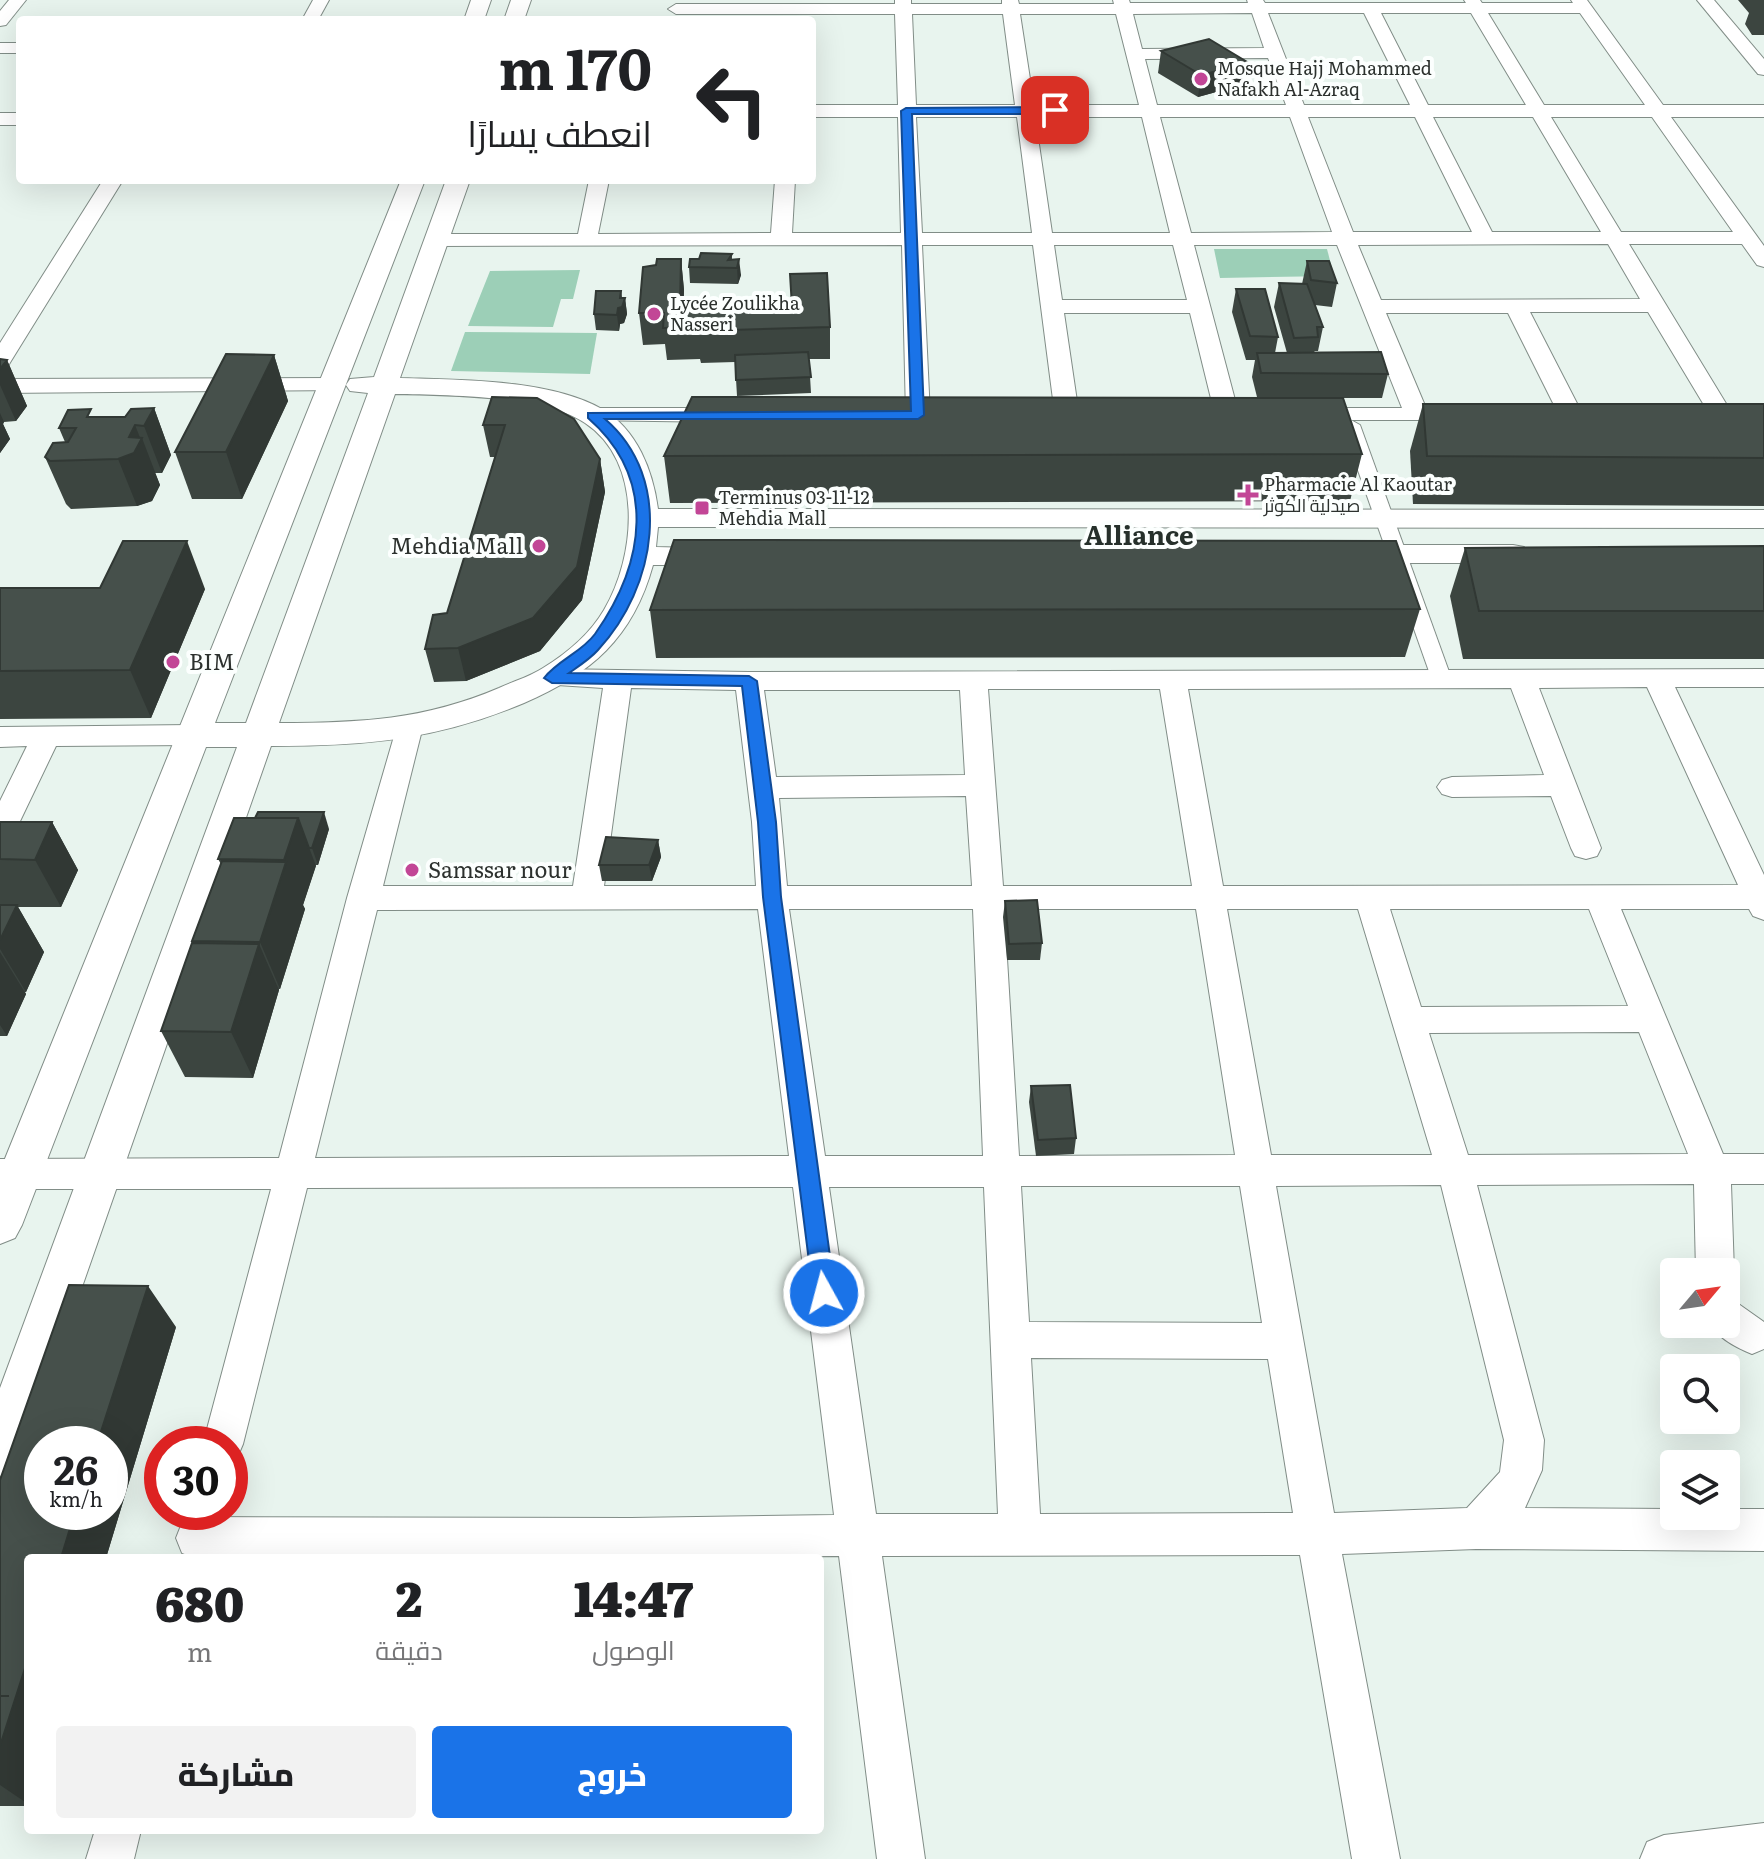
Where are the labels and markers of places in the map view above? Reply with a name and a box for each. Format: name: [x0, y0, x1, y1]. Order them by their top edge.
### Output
place label: Mosque Hajj Mohammed Nafakh Al-Azraq: [1217, 54, 1432, 102]
marker: Mosque Hajj Mohammed Nafakh Al-Azraq: [1192, 70, 1210, 88]
pin: [1021, 76, 1089, 144]
place label: Lycée Zoulikha Nasseri: [670, 289, 800, 337]
marker: Lycée Zoulikha Nasseri: [645, 305, 663, 323]
place label: Pharmacie Al Kaoutar صيدلية الكوثر: [1263, 470, 1452, 518]
place label: Terminus 03-11-12 Mehdia Mall: [718, 483, 870, 531]
marker: Pharmacie Al Kaoutar صيدلية الكوثر: [1239, 486, 1257, 504]
marker: Terminus 03-11-12 Mehdia Mall: [693, 499, 711, 517]
place label: Mehdia Mall: [391, 528, 523, 561]
marker: Mehdia Mall: [530, 537, 548, 555]
place label: BIM: [189, 644, 235, 677]
marker: BIM: [164, 653, 182, 671]
place label: Samssar nour: [428, 852, 572, 885]
marker: Samssar nour: [403, 861, 421, 879]

